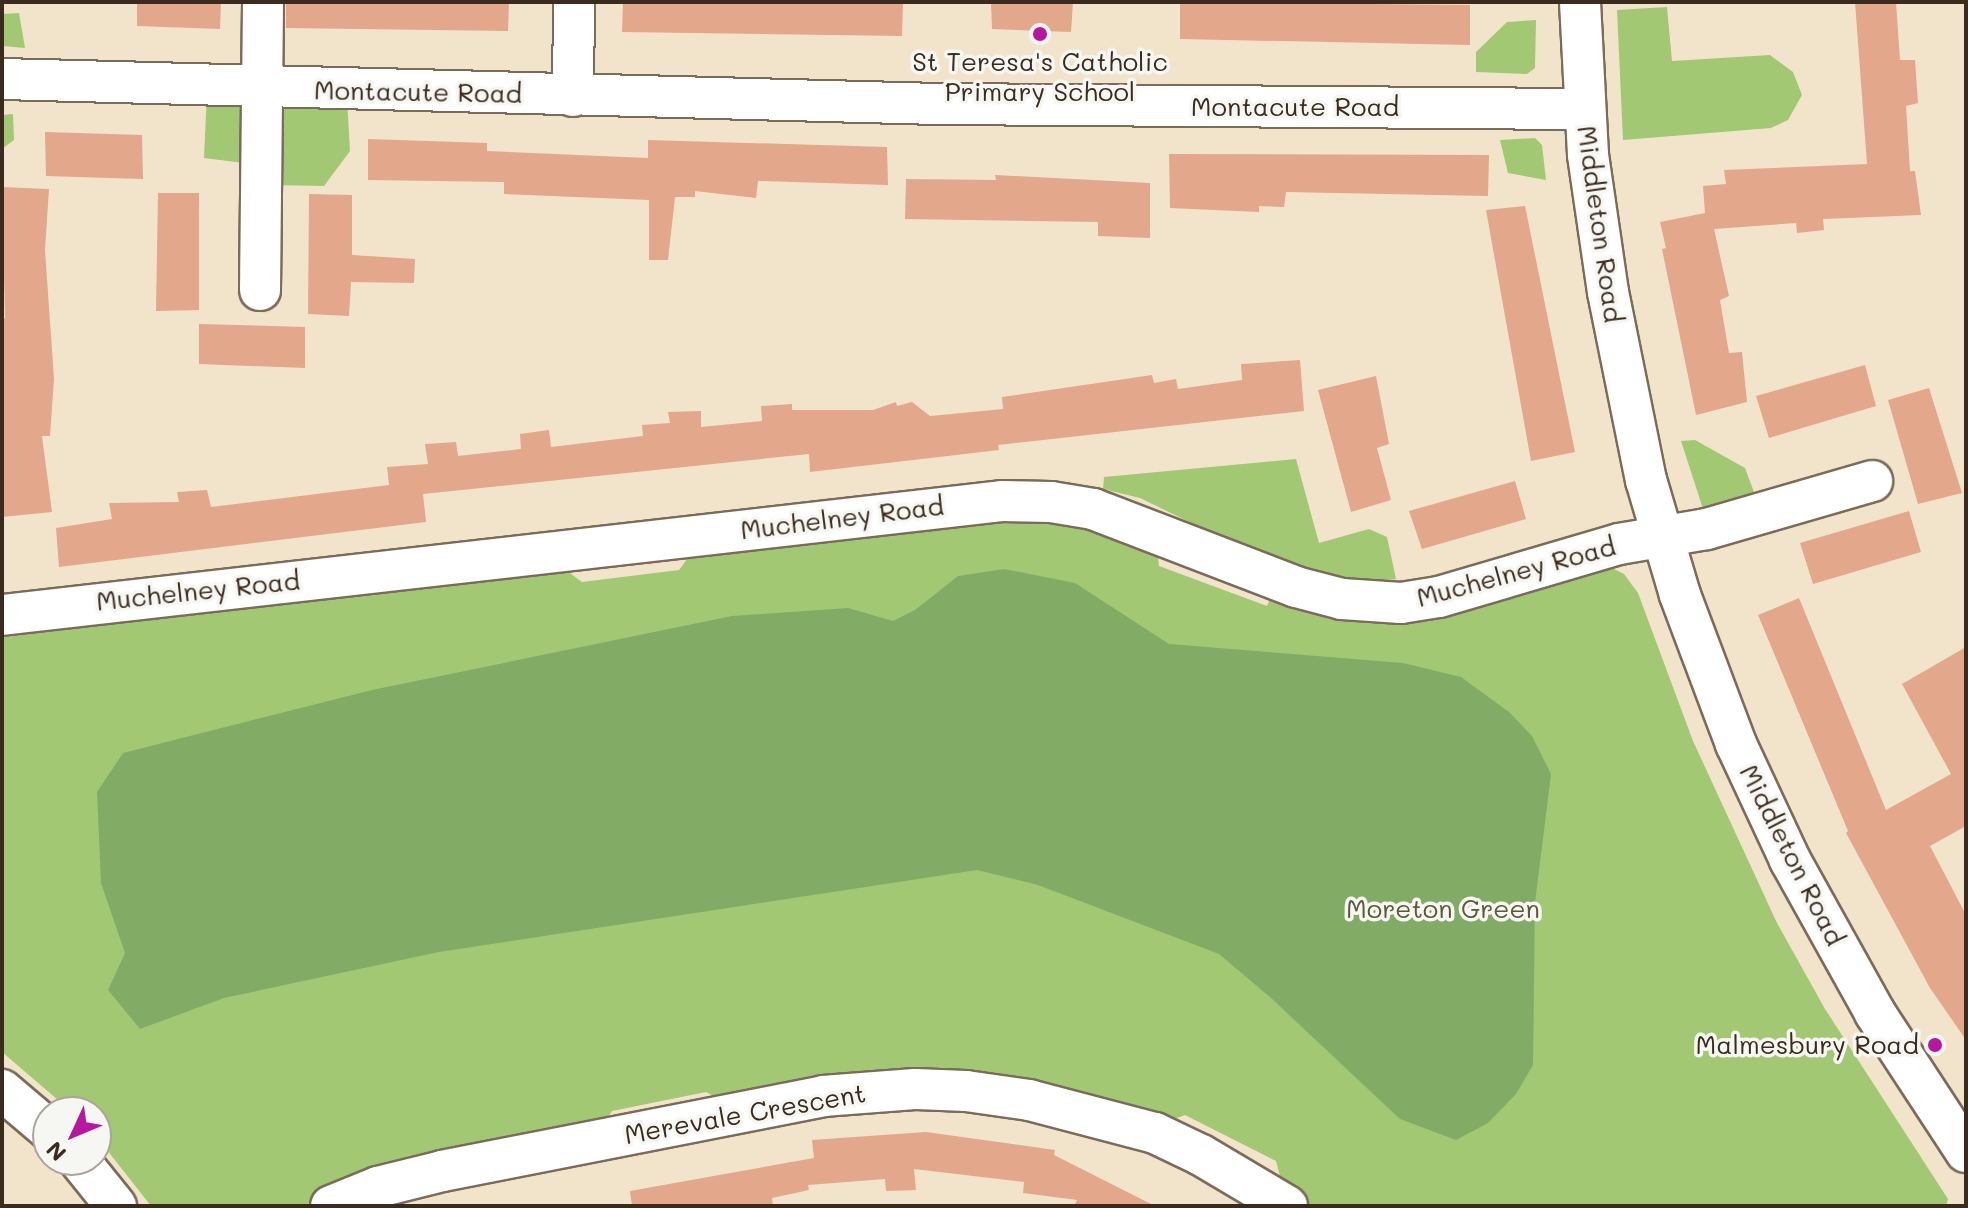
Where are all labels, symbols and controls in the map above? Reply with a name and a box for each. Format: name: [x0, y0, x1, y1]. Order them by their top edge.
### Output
marker: St Teresa's Catholic Primary School: [1031, 25, 1049, 43]
place label: St Teresa's Catholic Primary School: [912, 46, 1168, 108]
street label: Montacute Road: [314, 75, 522, 109]
street label: Montacute Road: [1191, 91, 1399, 123]
street label: Middleton Road: [1571, 123, 1629, 325]
street label: Muchelney Road: [739, 490, 945, 546]
street label: Muchelney Road: [1413, 530, 1619, 614]
street label: Muchelney Road: [95, 565, 301, 617]
street label: Middleton Road: [1733, 759, 1851, 951]
park label: Moreton Green: [1346, 893, 1540, 925]
place label: Malmesbury Road: [1696, 1029, 1919, 1061]
marker: Malmesbury Road: [1926, 1036, 1944, 1054]
street label: Merevale Crescent: [622, 1077, 868, 1151]
north arrow: [32, 1096, 112, 1176]
text: N: [40, 1136, 72, 1168]

